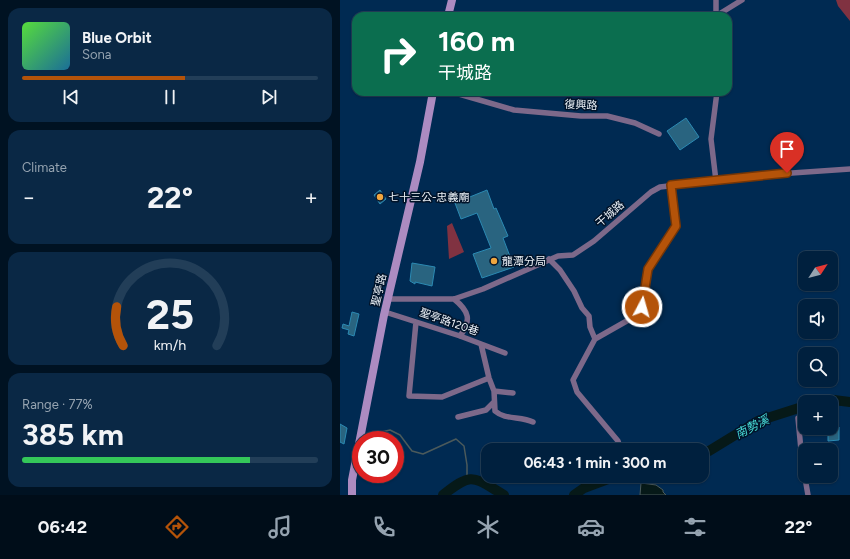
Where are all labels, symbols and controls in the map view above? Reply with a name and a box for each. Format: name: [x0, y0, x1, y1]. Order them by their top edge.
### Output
text: 160 m: [438, 24, 515, 58]
icon: right: [372, 28, 424, 80]
text: Blue Orbit: [82, 29, 152, 47]
text: Sona: [82, 47, 111, 62]
text: 干城路: [438, 62, 492, 84]
icon: previous: [60, 86, 82, 108]
icon: pause: [159, 86, 181, 108]
icon: next: [258, 86, 280, 108]
street label: 復興路: [564, 98, 598, 112]
pin: [770, 132, 804, 173]
icon: arrive: [776, 138, 798, 160]
text: Climate: [22, 160, 67, 175]
text: 22°: [147, 179, 193, 216]
text: −: [22, 184, 36, 211]
text: +: [304, 184, 318, 211]
place label: 七十三公-忠義廟: [388, 191, 470, 204]
marker: 七十三公-忠義廟: [375, 192, 385, 202]
street label: 干城路: [593, 198, 627, 230]
north arrow: [798, 251, 838, 291]
map controls: [798, 251, 838, 483]
place label: 龍潭分局: [502, 255, 546, 268]
marker: 龍潭分局: [489, 256, 499, 266]
street label: 聖亭路: [369, 272, 389, 308]
position arrow: [621, 286, 663, 328]
text: 25: [146, 289, 194, 339]
button: sound: [798, 299, 838, 339]
street label: 聖亭路120巷: [418, 306, 480, 338]
text: km/h: [154, 336, 186, 354]
button: search: [798, 347, 838, 387]
button: +: [798, 395, 838, 435]
text: Range · 77%: [22, 397, 93, 412]
water label: 南勢溪: [733, 412, 773, 441]
text: 385 km: [22, 416, 124, 453]
speed limit sign: 30: [352, 431, 404, 483]
button: −: [798, 443, 838, 483]
text: 06:43 · 1 min · 300 m: [524, 454, 666, 472]
icon: directions: [163, 513, 191, 541]
icon: music: [266, 513, 294, 541]
icon: phone: [370, 513, 398, 541]
icon: climate: [474, 513, 502, 541]
icon: car: [577, 513, 605, 541]
icon: filters: [681, 513, 709, 541]
text: 06:42: [38, 516, 87, 538]
text: 22°: [785, 516, 812, 538]

